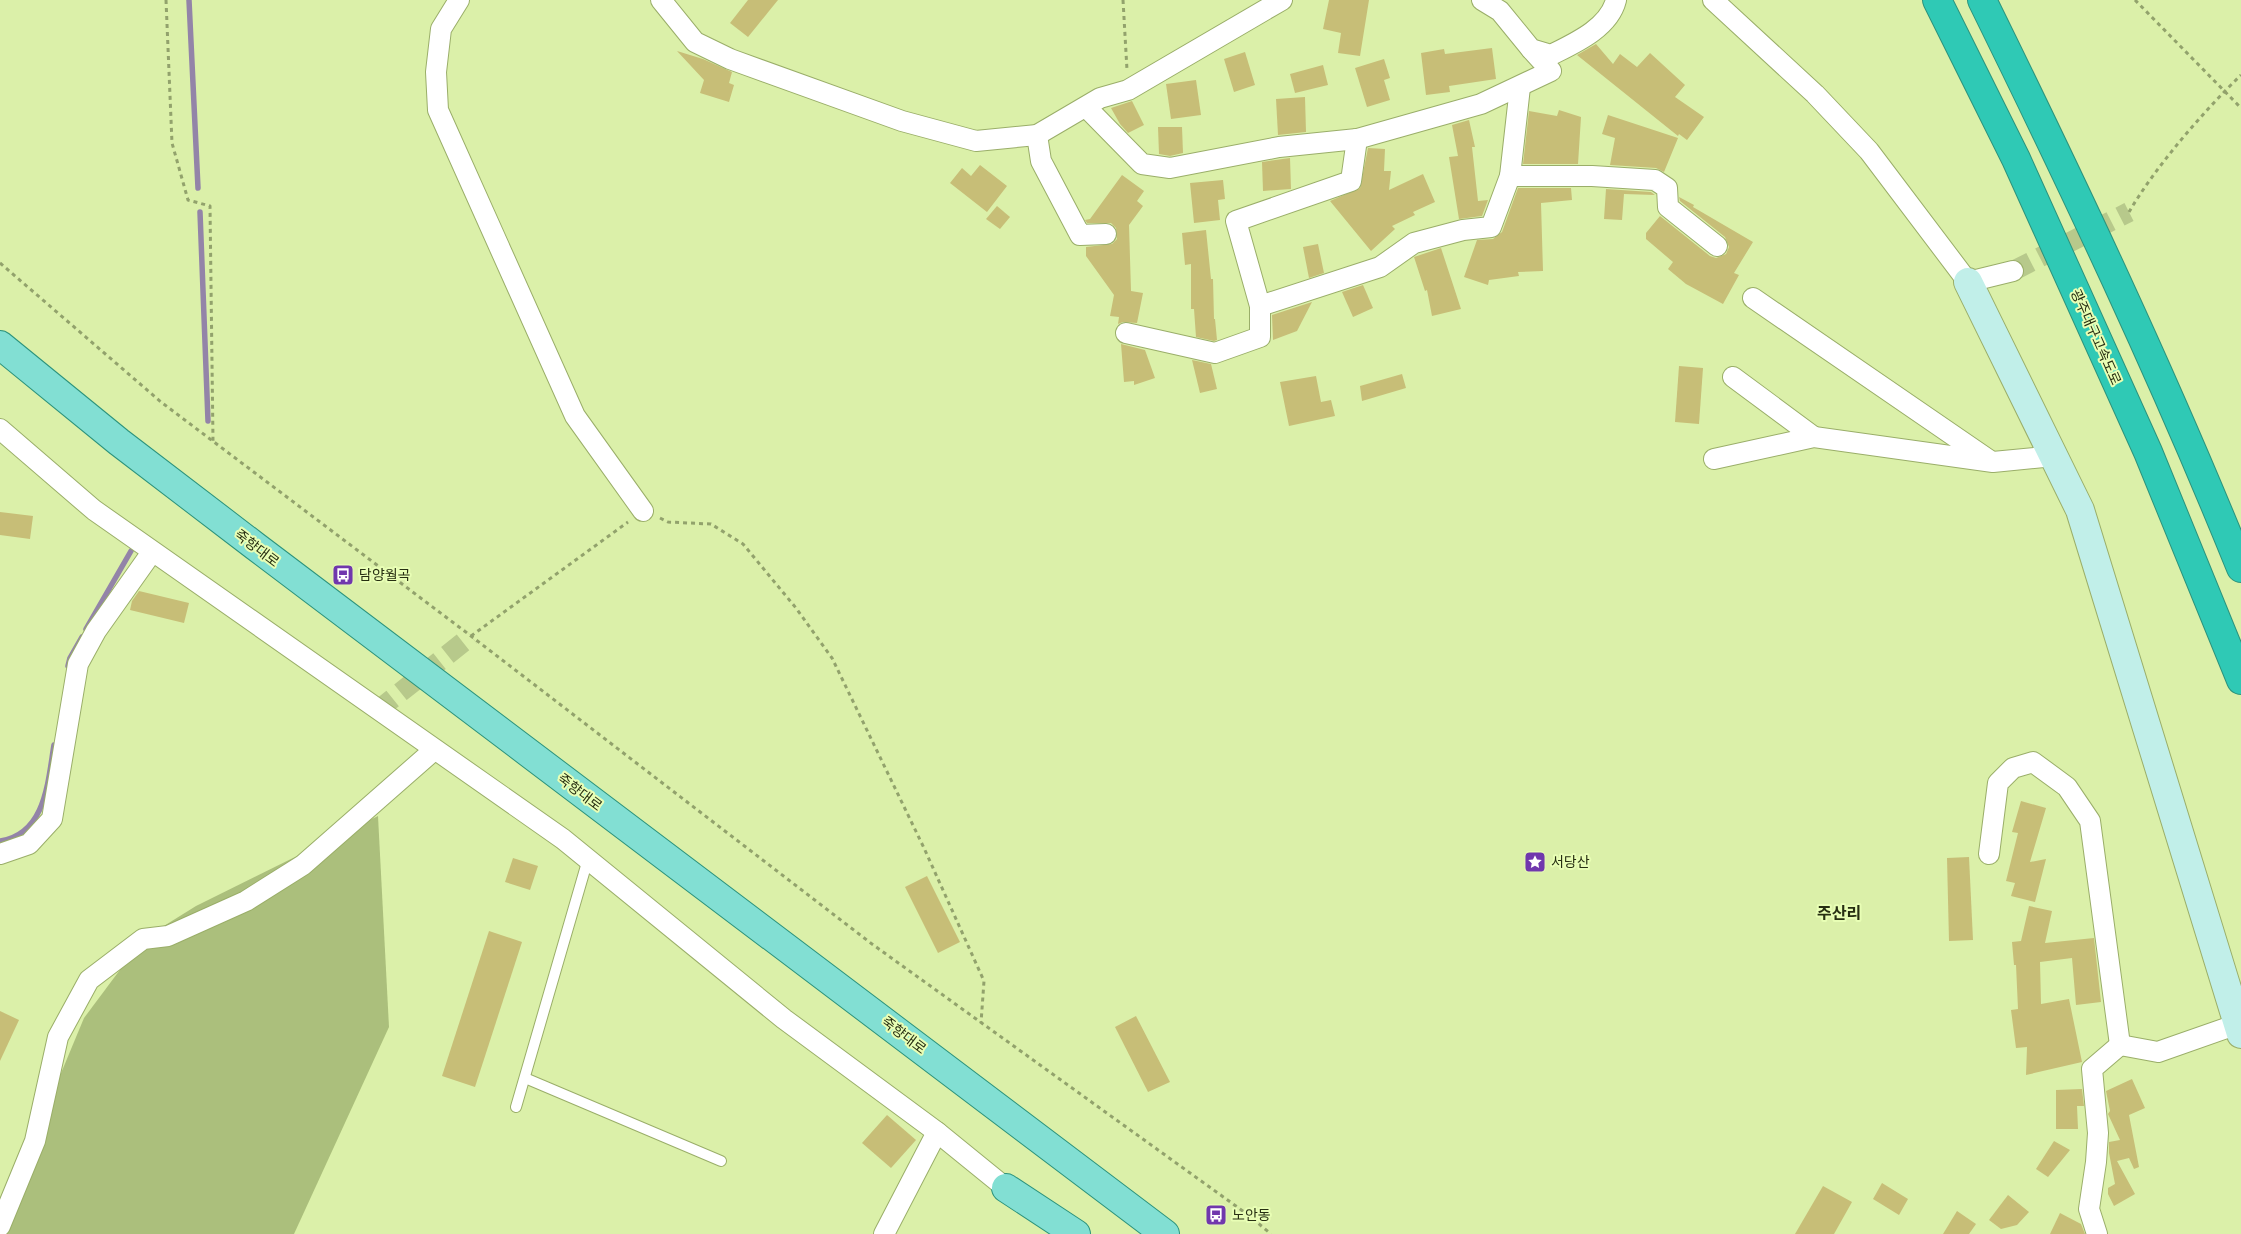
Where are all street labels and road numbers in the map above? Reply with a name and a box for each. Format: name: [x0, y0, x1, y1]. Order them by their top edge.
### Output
street label: 광주대구고속도로: [2067, 287, 2124, 388]
street label: 죽향대로: [231, 526, 282, 571]
street label: 죽향대로: [554, 770, 605, 815]
street label: 죽향대로: [878, 1013, 929, 1058]

